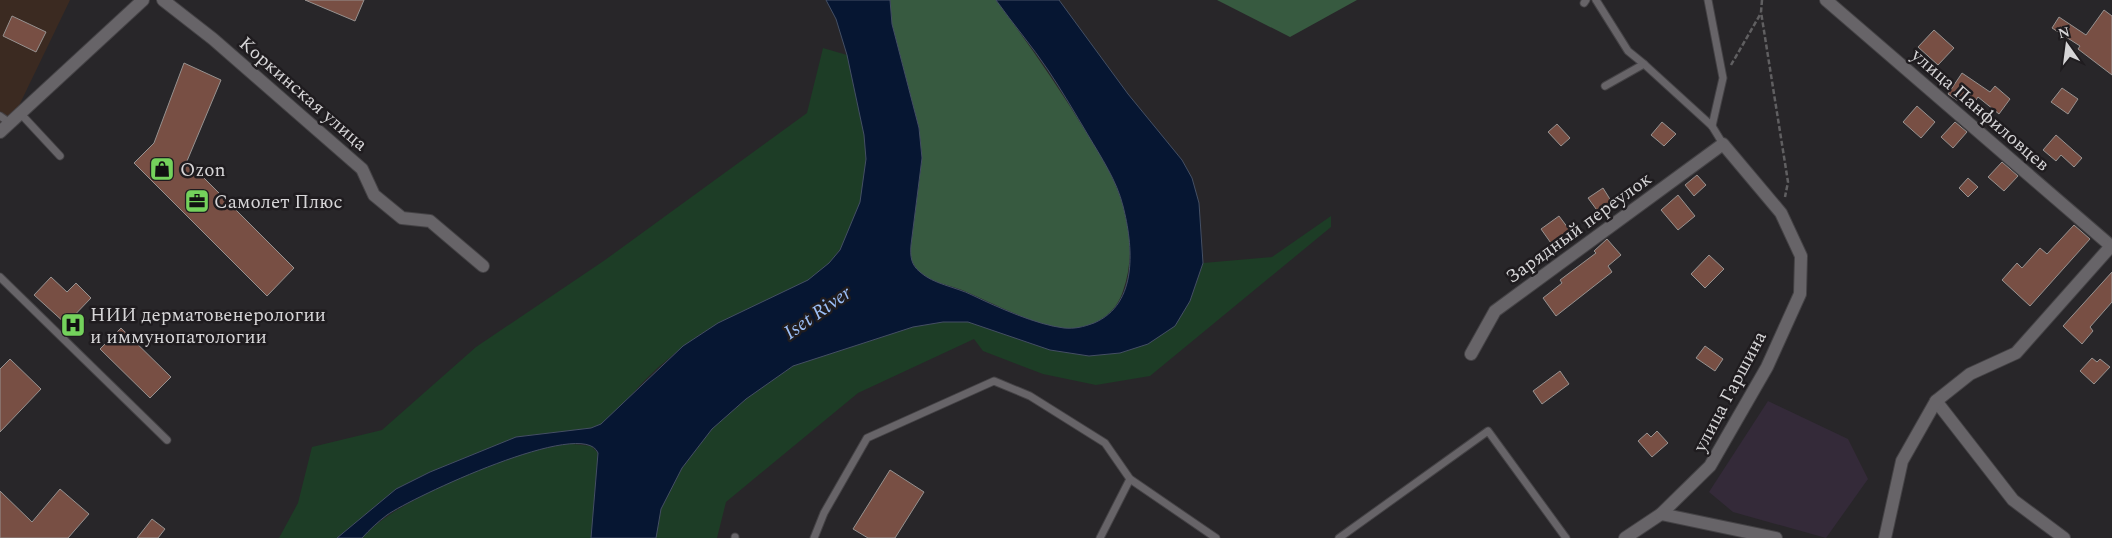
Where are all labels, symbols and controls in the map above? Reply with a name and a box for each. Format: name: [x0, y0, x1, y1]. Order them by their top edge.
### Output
north arrow: [2042, 20, 2092, 70]
text: N: [2056, 21, 2072, 44]
street label: Коркинская улица: [232, 30, 374, 159]
street label: улица Панфиловцев: [1904, 41, 2056, 179]
shop icon: Ozon: [149, 156, 175, 182]
place label: Ozon: [180, 156, 226, 185]
street label: Зарядный переулок: [1500, 165, 1658, 291]
office icon: Самолет Плюс: [184, 188, 210, 214]
place label: Самолет Плюс: [214, 188, 343, 217]
water label: Iset River: [778, 278, 858, 347]
place label: НИИ дерматовенерологии и иммунопатологии: [90, 301, 326, 352]
hospital icon: НИИ дерматовенерологии и иммунопатологии: [60, 312, 86, 338]
street label: улица Гаршина: [1686, 325, 1775, 458]

